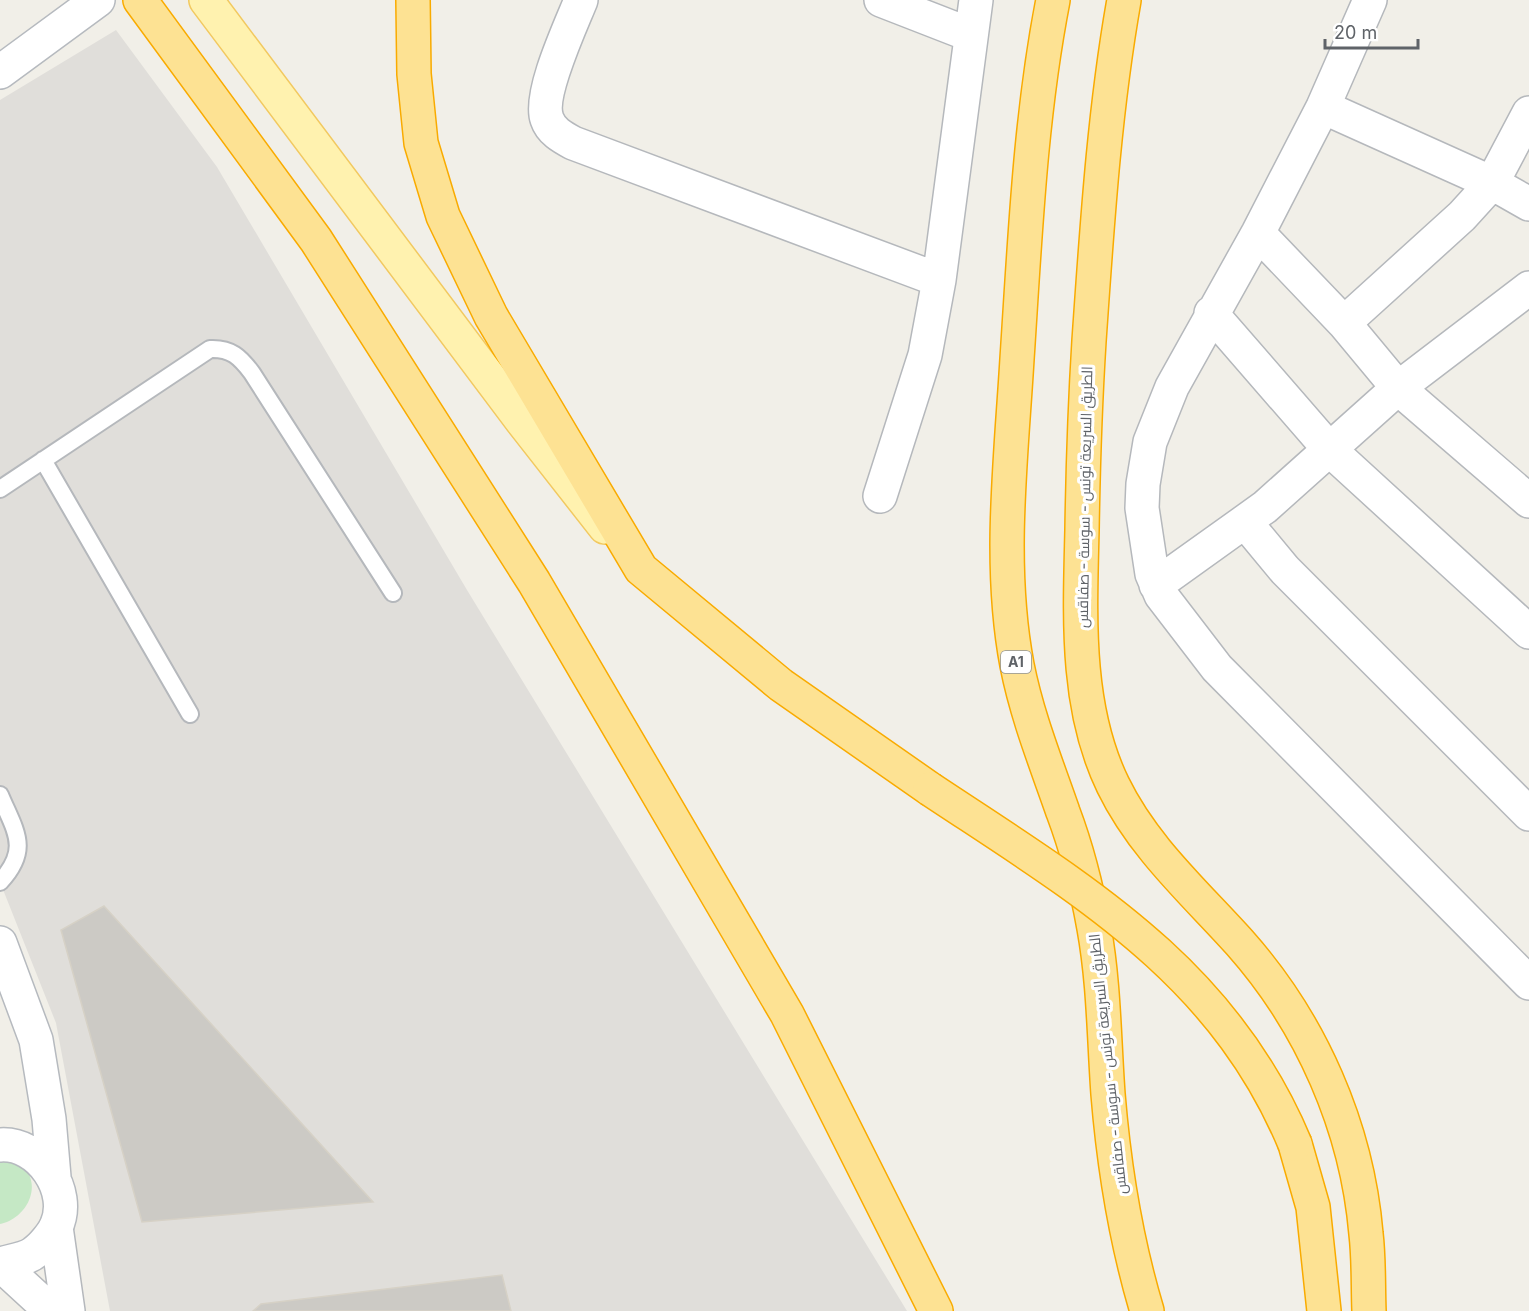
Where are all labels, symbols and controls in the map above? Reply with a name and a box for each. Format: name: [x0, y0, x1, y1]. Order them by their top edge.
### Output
scale bar: [1325, 12, 1418, 50]
text: 20 m: [1334, 22, 1377, 43]
street label: الطريق السريعة تونس - سوسة - صفاقس: [1073, 366, 1097, 628]
road number: A1: [1001, 651, 1031, 673]
street label: الطريق السريعة تونس - سوسة - صفاقس: [1084, 933, 1132, 1195]

